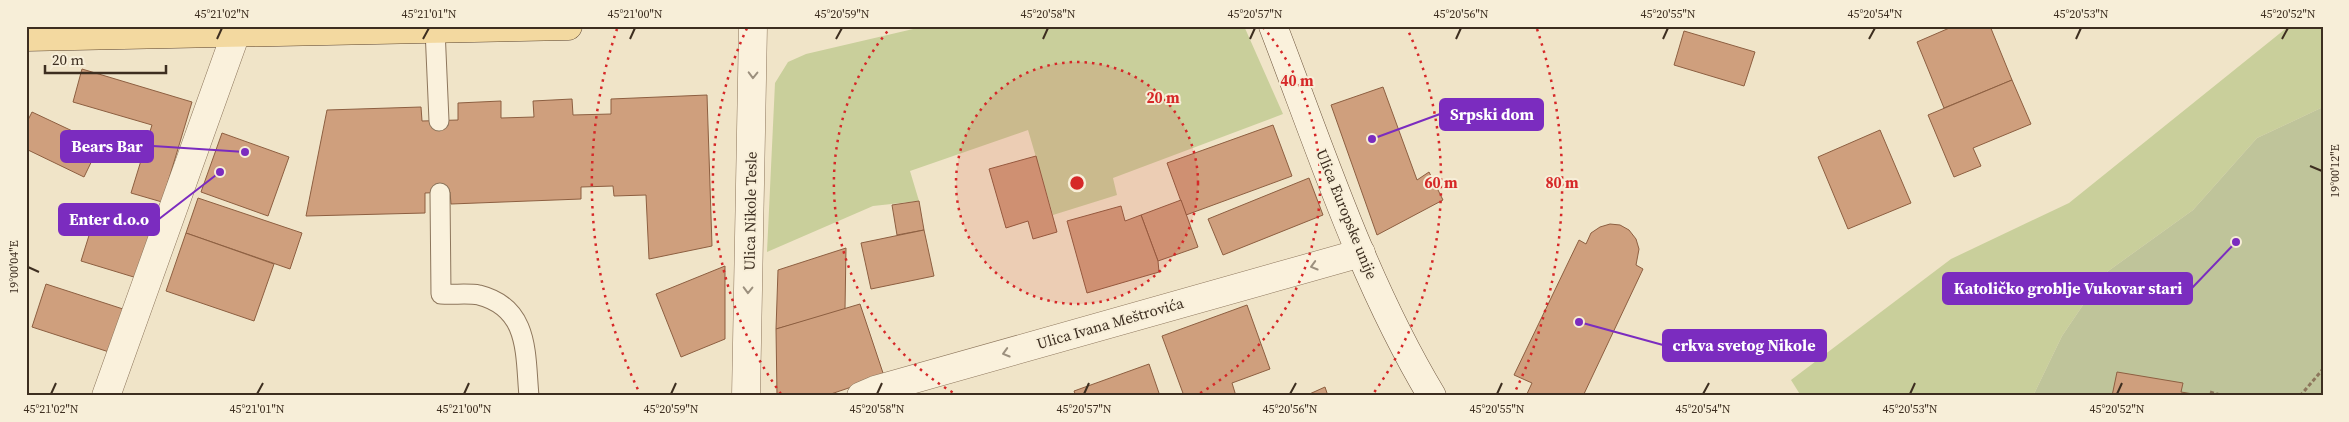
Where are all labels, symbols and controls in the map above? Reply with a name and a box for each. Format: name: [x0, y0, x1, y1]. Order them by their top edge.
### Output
text: 45°21'02"N: [194, 6, 250, 22]
text: 45°21'01"N: [401, 6, 457, 22]
text: 45°21'00"N: [607, 6, 663, 22]
text: 45°20'59"N: [814, 6, 870, 22]
text: 45°20'58"N: [1020, 6, 1076, 22]
text: 45°20'57"N: [1227, 6, 1283, 22]
text: 45°20'56"N: [1433, 6, 1489, 22]
text: 45°20'55"N: [1640, 6, 1696, 22]
text: 45°20'54"N: [1847, 6, 1903, 22]
text: 45°20'53"N: [2053, 6, 2109, 22]
text: 45°20'52"N: [2260, 6, 2316, 22]
scale bar: [45, 42, 166, 74]
text: 20 m: [52, 49, 84, 70]
text: 40 m: [1280, 70, 1314, 91]
one-way arrow: [747, 71, 758, 79]
text: 20 m: [1146, 87, 1180, 108]
callout: Srpski dom: [1440, 99, 1543, 130]
text: Srpski dom: [1450, 103, 1534, 125]
callout: Bears Bar: [61, 131, 153, 162]
text: Bears Bar: [71, 135, 143, 157]
text: 19°00'12"E: [2327, 144, 2343, 198]
street label: Ulica Europske unije: [1311, 146, 1383, 282]
street label: Ulica Nikole Tesle: [738, 151, 762, 271]
text: 60 m: [1424, 172, 1458, 193]
text: 80 m: [1545, 172, 1579, 193]
centre of rings: [1068, 174, 1086, 192]
callout: Enter d.o.o: [59, 204, 159, 235]
text: Enter d.o.o: [69, 208, 149, 230]
text: 19°00'04"E: [6, 240, 22, 294]
one-way arrow: [1310, 260, 1318, 270]
callout: Katoličko groblje Vukovar stari: [1943, 273, 2192, 304]
text: Katoličko groblje Vukovar stari: [1954, 277, 2182, 299]
one-way arrow: [743, 286, 753, 294]
street label: Ulica Ivana Meštrovića: [1034, 292, 1186, 354]
callout: crkva svetog Nikole: [1663, 330, 1826, 361]
text: crkva svetog Nikole: [1672, 334, 1816, 356]
one-way arrow: [1002, 347, 1011, 357]
text: 45°21'02"N: [23, 401, 79, 417]
text: 45°21'01"N: [229, 401, 285, 417]
text: 45°21'00"N: [436, 401, 492, 417]
text: 45°20'59"N: [643, 401, 699, 417]
text: 45°20'58"N: [849, 401, 905, 417]
text: 45°20'57"N: [1056, 401, 1112, 417]
text: 45°20'56"N: [1262, 401, 1318, 417]
text: 45°20'55"N: [1469, 401, 1525, 417]
text: 45°20'54"N: [1675, 401, 1731, 417]
text: 45°20'53"N: [1882, 401, 1938, 417]
text: 45°20'52"N: [2089, 401, 2145, 417]

